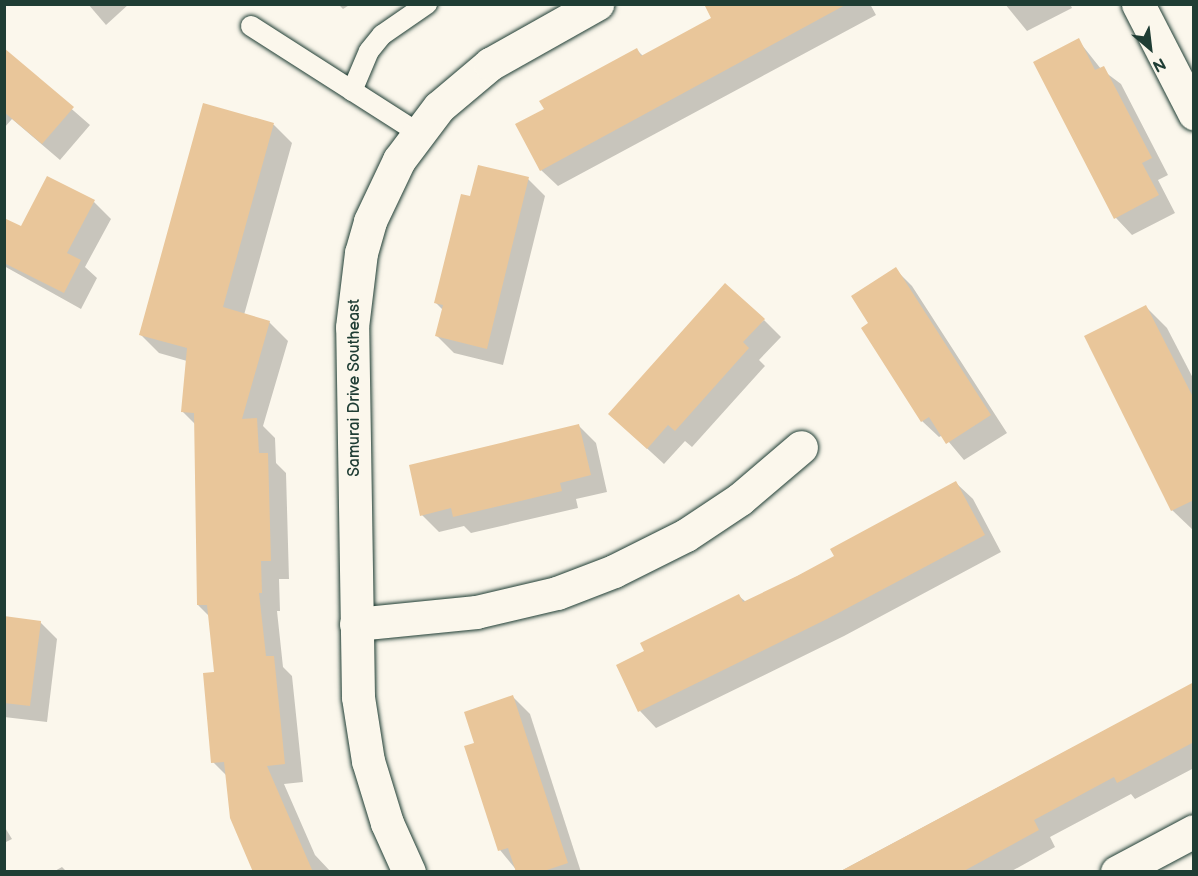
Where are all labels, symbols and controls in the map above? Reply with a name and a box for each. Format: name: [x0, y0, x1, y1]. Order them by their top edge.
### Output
north arrow: [1120, 18, 1180, 78]
text: N: [1149, 53, 1168, 76]
street label: Samurai Drive Southeast: [345, 299, 365, 477]

